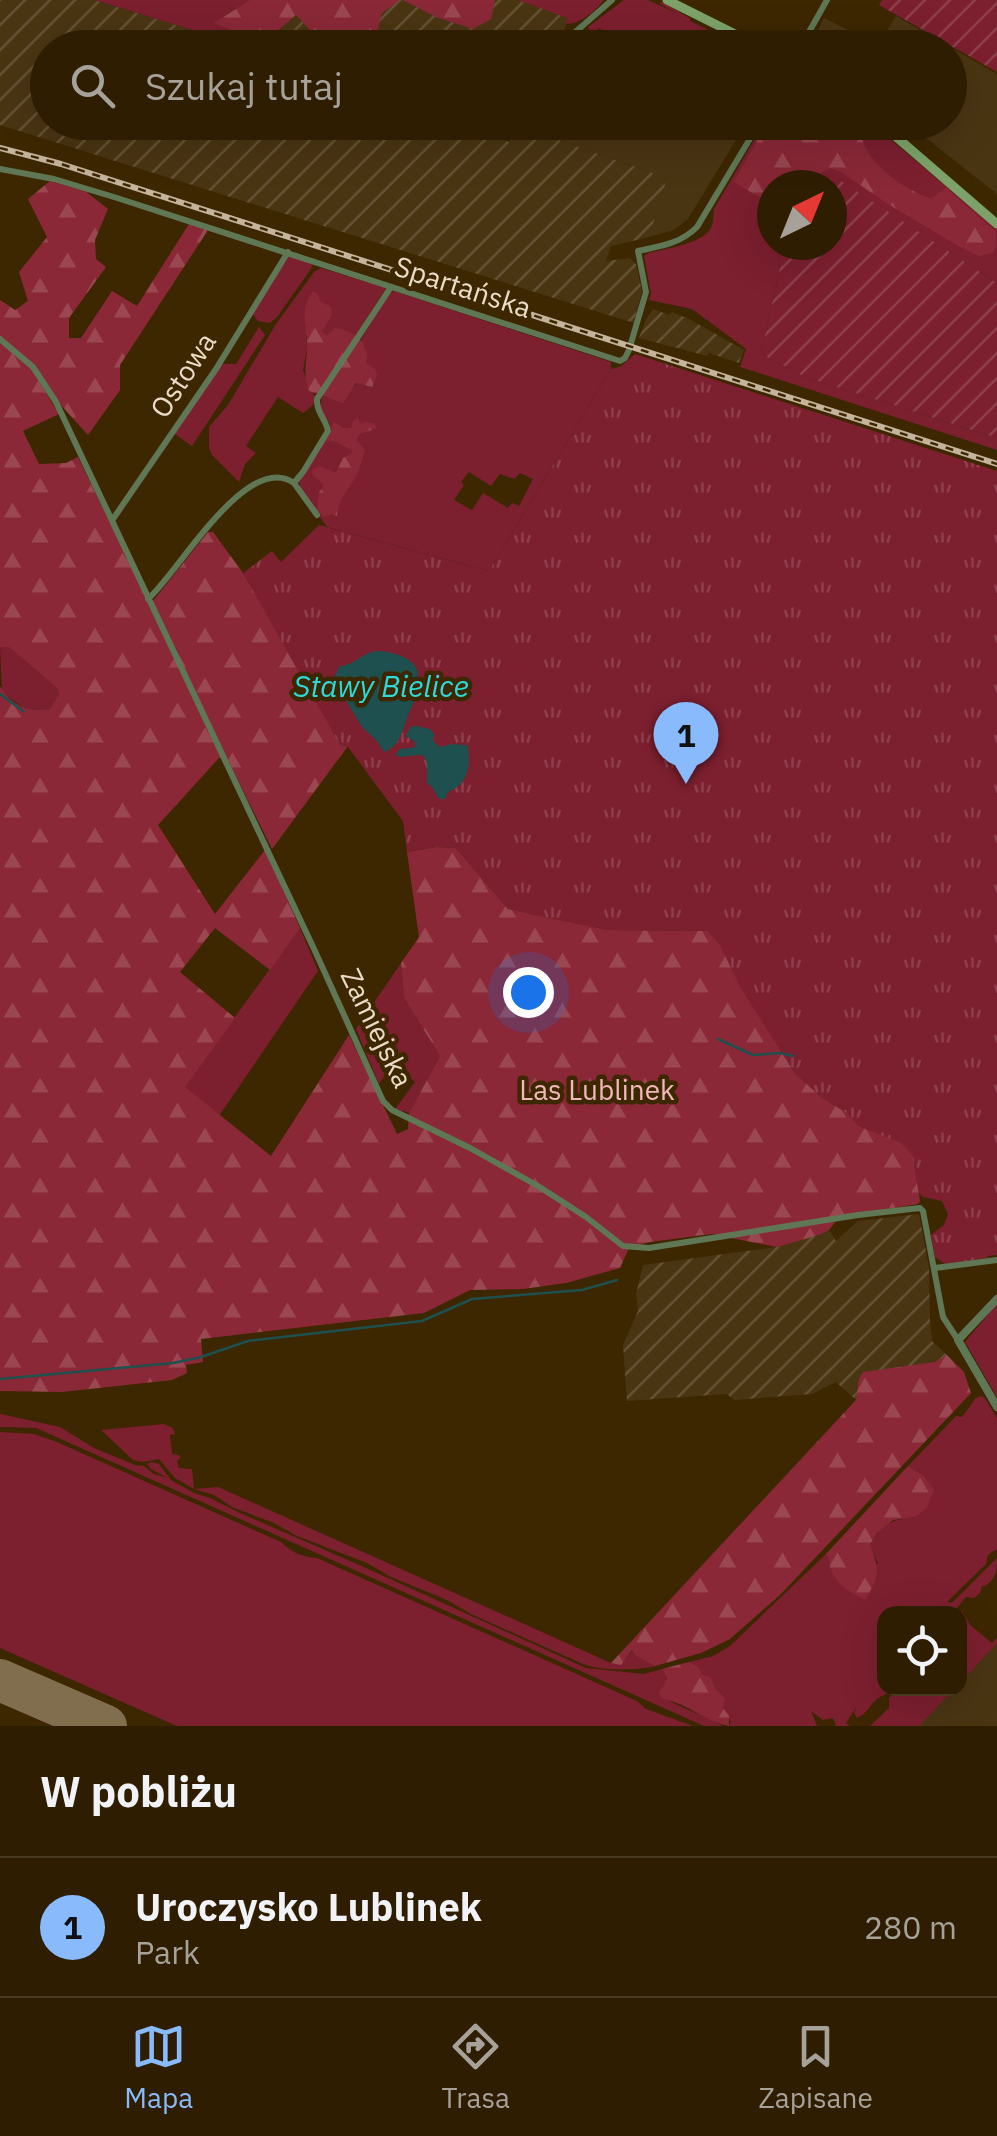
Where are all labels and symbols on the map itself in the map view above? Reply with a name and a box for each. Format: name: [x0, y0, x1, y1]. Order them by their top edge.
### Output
north arrow: [757, 170, 847, 260]
street label: Spartańska: [390, 247, 536, 326]
street label: Ostowa: [141, 325, 224, 425]
water label: Stawy Bielice: [293, 666, 469, 705]
pin: 1: [654, 702, 718, 784]
street label: Zamiejska: [333, 962, 422, 1094]
your location: [503, 967, 554, 1018]
park label: Las Lublinek: [519, 1071, 675, 1108]

